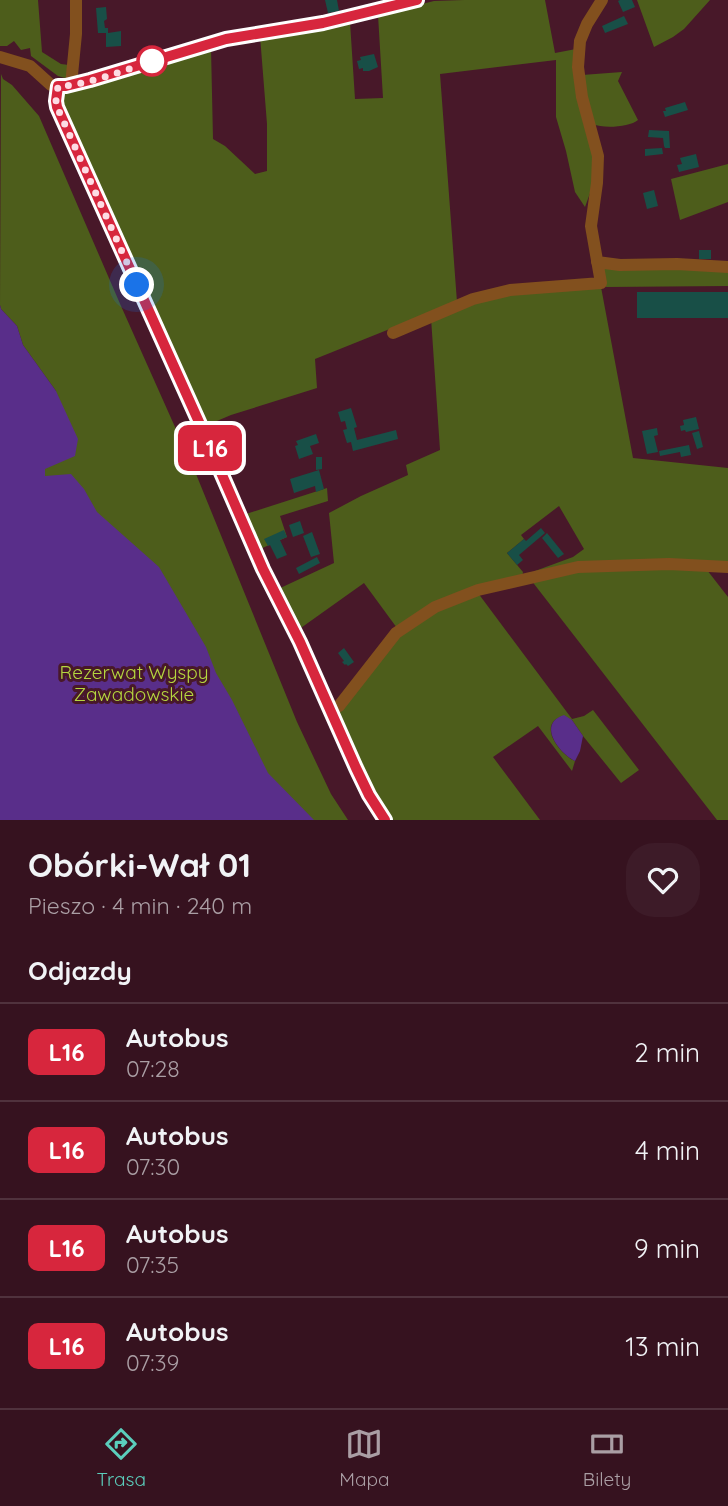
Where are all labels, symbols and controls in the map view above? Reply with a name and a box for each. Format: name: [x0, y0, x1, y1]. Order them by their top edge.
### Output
unlabelled marker: [137, 46, 167, 76]
your location: [119, 267, 154, 302]
line badge: L16: [170, 425, 250, 471]
text: L16: [192, 433, 228, 463]
park label: Rezerwat Wyspy Zawadowskie: [60, 660, 208, 706]
button: heart: [626, 843, 700, 917]
text: Obórki-Wał 01: [28, 844, 251, 885]
text: Pieszo · 4 min · 240 m: [28, 891, 252, 920]
text: Odjazdy: [28, 954, 132, 987]
text: Autobus: [126, 1021, 228, 1054]
text: 2 min: [634, 1036, 700, 1069]
text: L16: [48, 1037, 85, 1067]
text: 07:28: [126, 1054, 180, 1083]
text: Autobus: [126, 1119, 228, 1152]
text: 4 min: [635, 1134, 700, 1167]
text: L16: [48, 1135, 85, 1165]
text: 07:30: [126, 1152, 180, 1181]
text: Autobus: [126, 1217, 228, 1250]
text: 9 min: [634, 1232, 700, 1265]
text: L16: [48, 1233, 85, 1263]
text: 07:35: [126, 1250, 179, 1279]
text: Autobus: [126, 1315, 228, 1348]
text: 13 min: [625, 1330, 700, 1363]
text: L16: [48, 1331, 85, 1361]
text: 07:39: [126, 1348, 179, 1377]
tab: Trasa: [97, 1425, 146, 1491]
tab: Mapa: [339, 1425, 390, 1491]
tab: Bilety: [583, 1425, 631, 1491]

